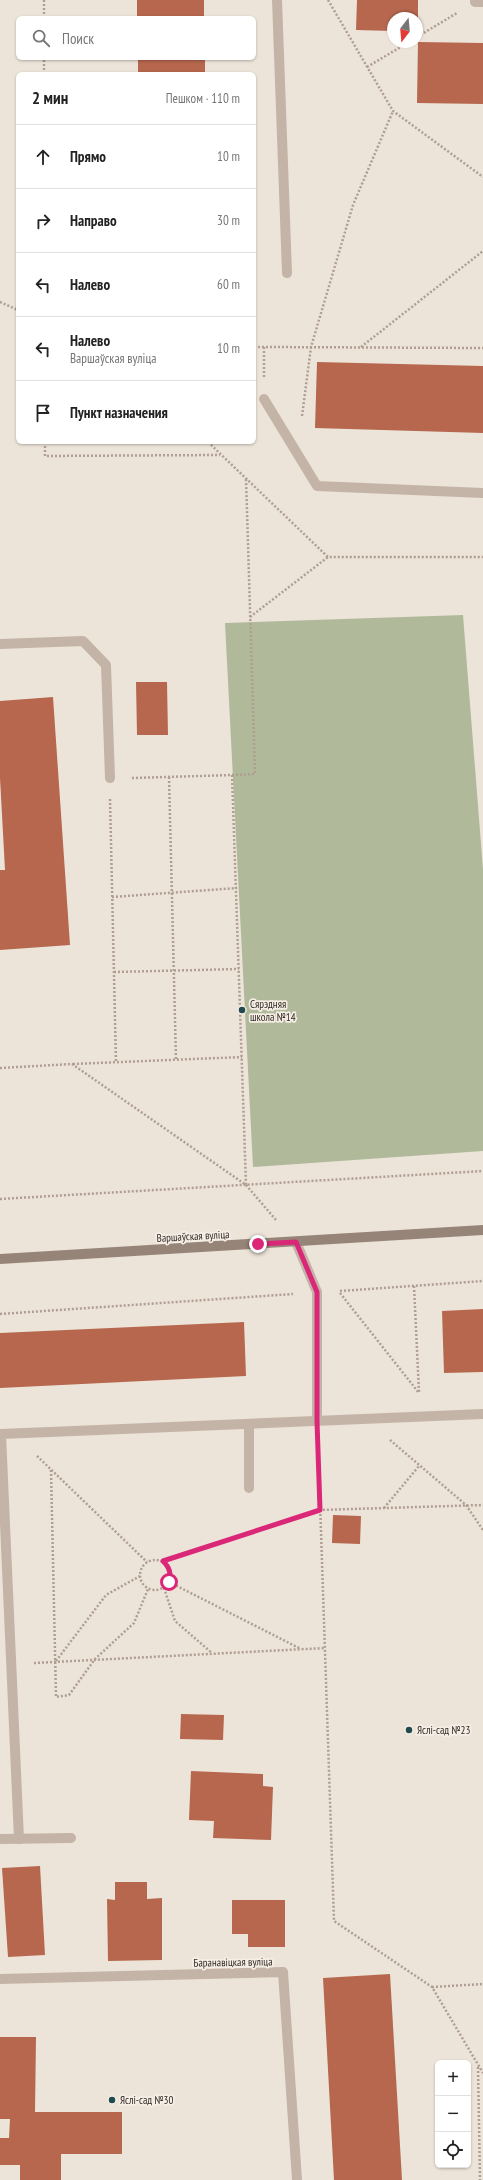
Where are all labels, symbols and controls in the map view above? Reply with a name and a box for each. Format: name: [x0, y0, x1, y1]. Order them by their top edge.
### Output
north arrow: [387, 12, 423, 48]
search box: [16, 16, 256, 60]
icon: search: [30, 27, 52, 49]
text: Поиск: [62, 29, 94, 48]
text: 2 мин: [32, 87, 68, 109]
text: Пешком · 110 m: [166, 90, 240, 107]
icon: ahead: [32, 146, 54, 168]
text: Прямо: [70, 147, 106, 166]
text: 10 m: [217, 148, 240, 165]
icon: right: [32, 210, 54, 232]
text: Направо: [70, 211, 117, 230]
text: 30 m: [217, 212, 240, 229]
icon: left: [32, 274, 54, 296]
text: Налево: [70, 275, 110, 294]
text: 60 m: [217, 276, 240, 293]
text: Налево: [70, 331, 110, 350]
icon: left: [32, 338, 54, 360]
text: 10 m: [217, 340, 240, 357]
text: Варшаўская вуліца: [70, 350, 156, 367]
icon: arrive: [32, 402, 54, 424]
text: Пункт назначения: [70, 403, 168, 422]
place label: Сярэдняя школа №14: [250, 997, 296, 1024]
marker: Сярэдняя школа №14: [237, 1005, 247, 1015]
street label: Варшаўская вуліца: [156, 1227, 230, 1245]
route end: [249, 1235, 267, 1253]
route start: [160, 1573, 178, 1591]
place label: Яслі-сад №23: [417, 1723, 470, 1737]
marker: Яслі-сад №23: [404, 1725, 414, 1735]
street label: Баранавіцкая вуліца: [193, 1954, 273, 1970]
map controls: [435, 2060, 471, 2168]
button: +: [435, 2060, 471, 2096]
place label: Яслі-сад №30: [120, 2093, 173, 2107]
marker: Яслі-сад №30: [107, 2095, 117, 2105]
button: −: [435, 2096, 471, 2132]
button: locate: [435, 2132, 471, 2168]

